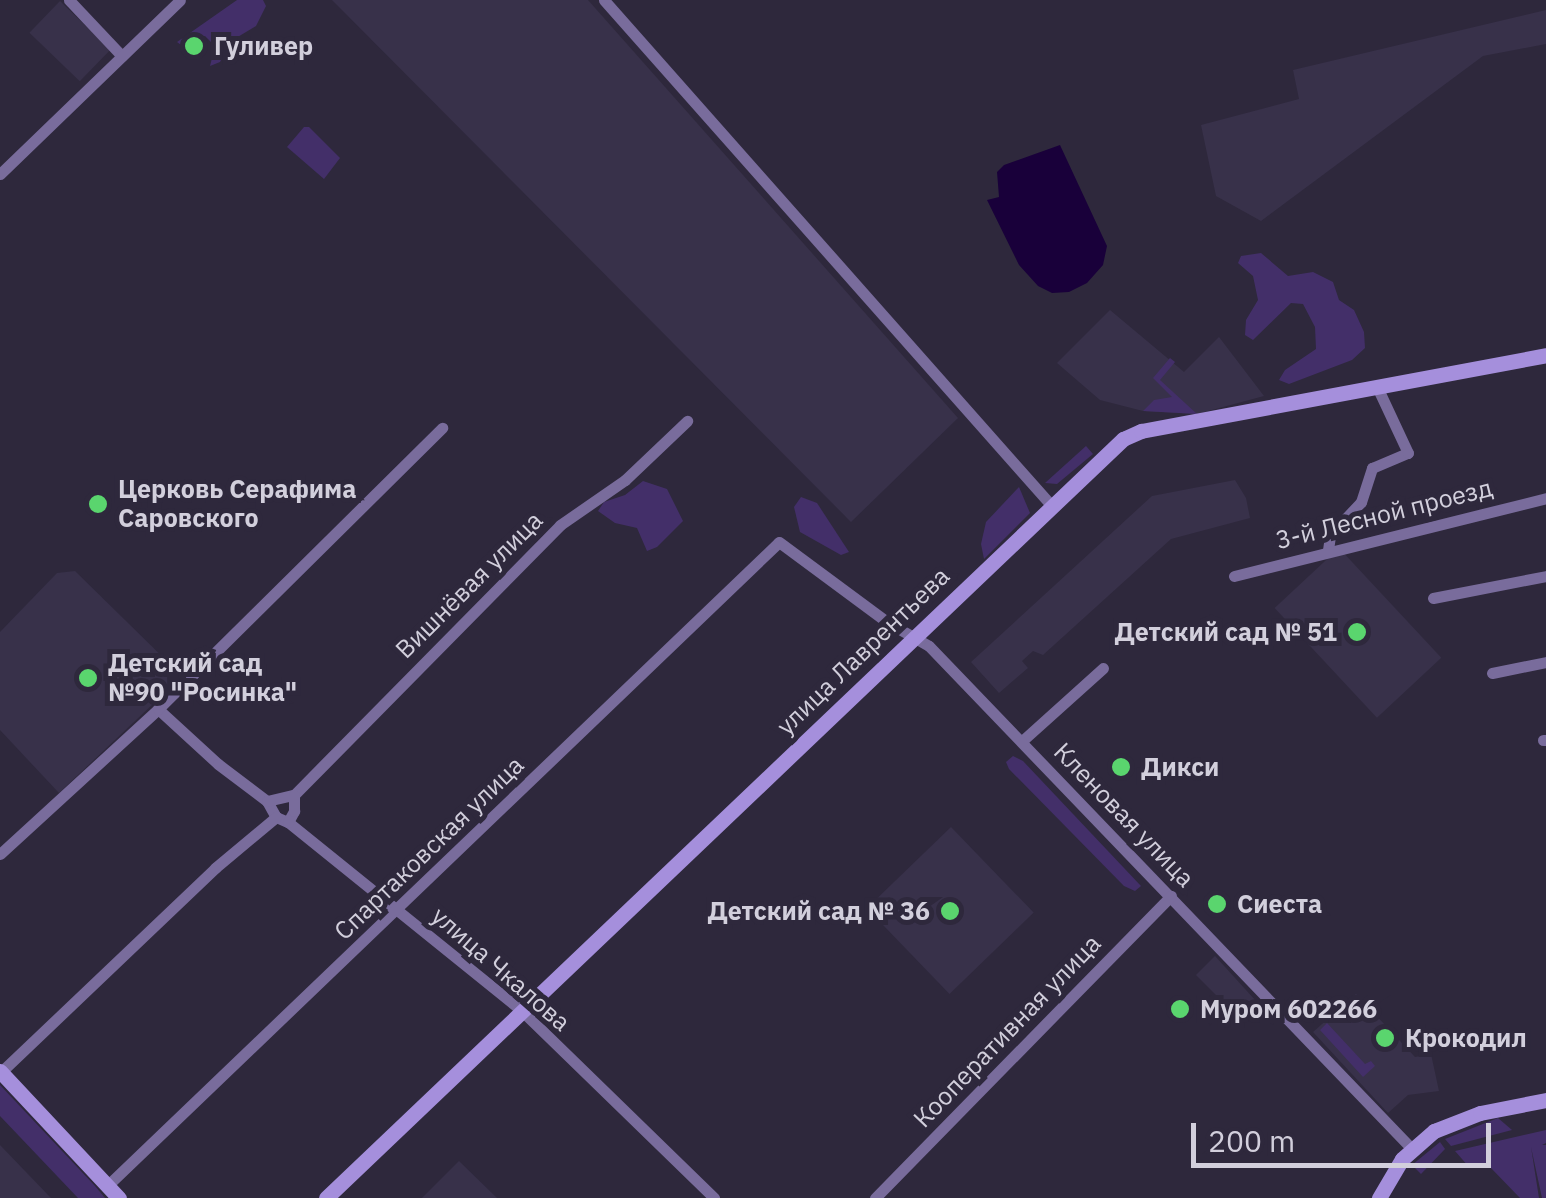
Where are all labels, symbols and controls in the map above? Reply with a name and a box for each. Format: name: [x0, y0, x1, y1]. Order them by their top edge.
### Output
place label: Гуливер: [214, 31, 313, 61]
marker: Гуливер: [183, 35, 205, 57]
street label: 3-й Лесной проезд: [1273, 473, 1495, 555]
place label: Церковь Серафима Саровского: [118, 475, 356, 534]
marker: Церковь Серафима Саровского: [87, 493, 109, 515]
street label: Вишнёвая улица: [389, 505, 549, 665]
street label: улица Лаврентьева: [771, 561, 955, 741]
place label: Детский сад № 51: [1115, 617, 1337, 647]
marker: Детский сад № 51: [1346, 621, 1368, 643]
place label: Детский сад №90 "Росинка": [108, 649, 297, 708]
marker: Детский сад №90 "Росинка": [77, 667, 99, 689]
street label: Кленовая улица: [1048, 737, 1200, 893]
street label: Спартаковская улица: [328, 750, 530, 946]
place label: Дикси: [1141, 752, 1219, 782]
marker: Дикси: [1110, 756, 1132, 778]
place label: Сиеста: [1237, 889, 1322, 919]
marker: Сиеста: [1206, 893, 1228, 915]
place label: Детский сад № 36: [708, 896, 930, 926]
marker: Детский сад № 36: [939, 900, 961, 922]
street label: улица Чкалова: [426, 901, 576, 1037]
street label: Кооперативная улица: [907, 928, 1107, 1134]
place label: Муром 602266: [1200, 994, 1377, 1024]
marker: Муром 602266: [1169, 998, 1191, 1020]
place label: Крокодил: [1405, 1023, 1527, 1053]
marker: Крокодил: [1374, 1027, 1396, 1049]
scale bar: [1196, 1103, 1496, 1165]
text: 200 m: [1208, 1121, 1295, 1160]

